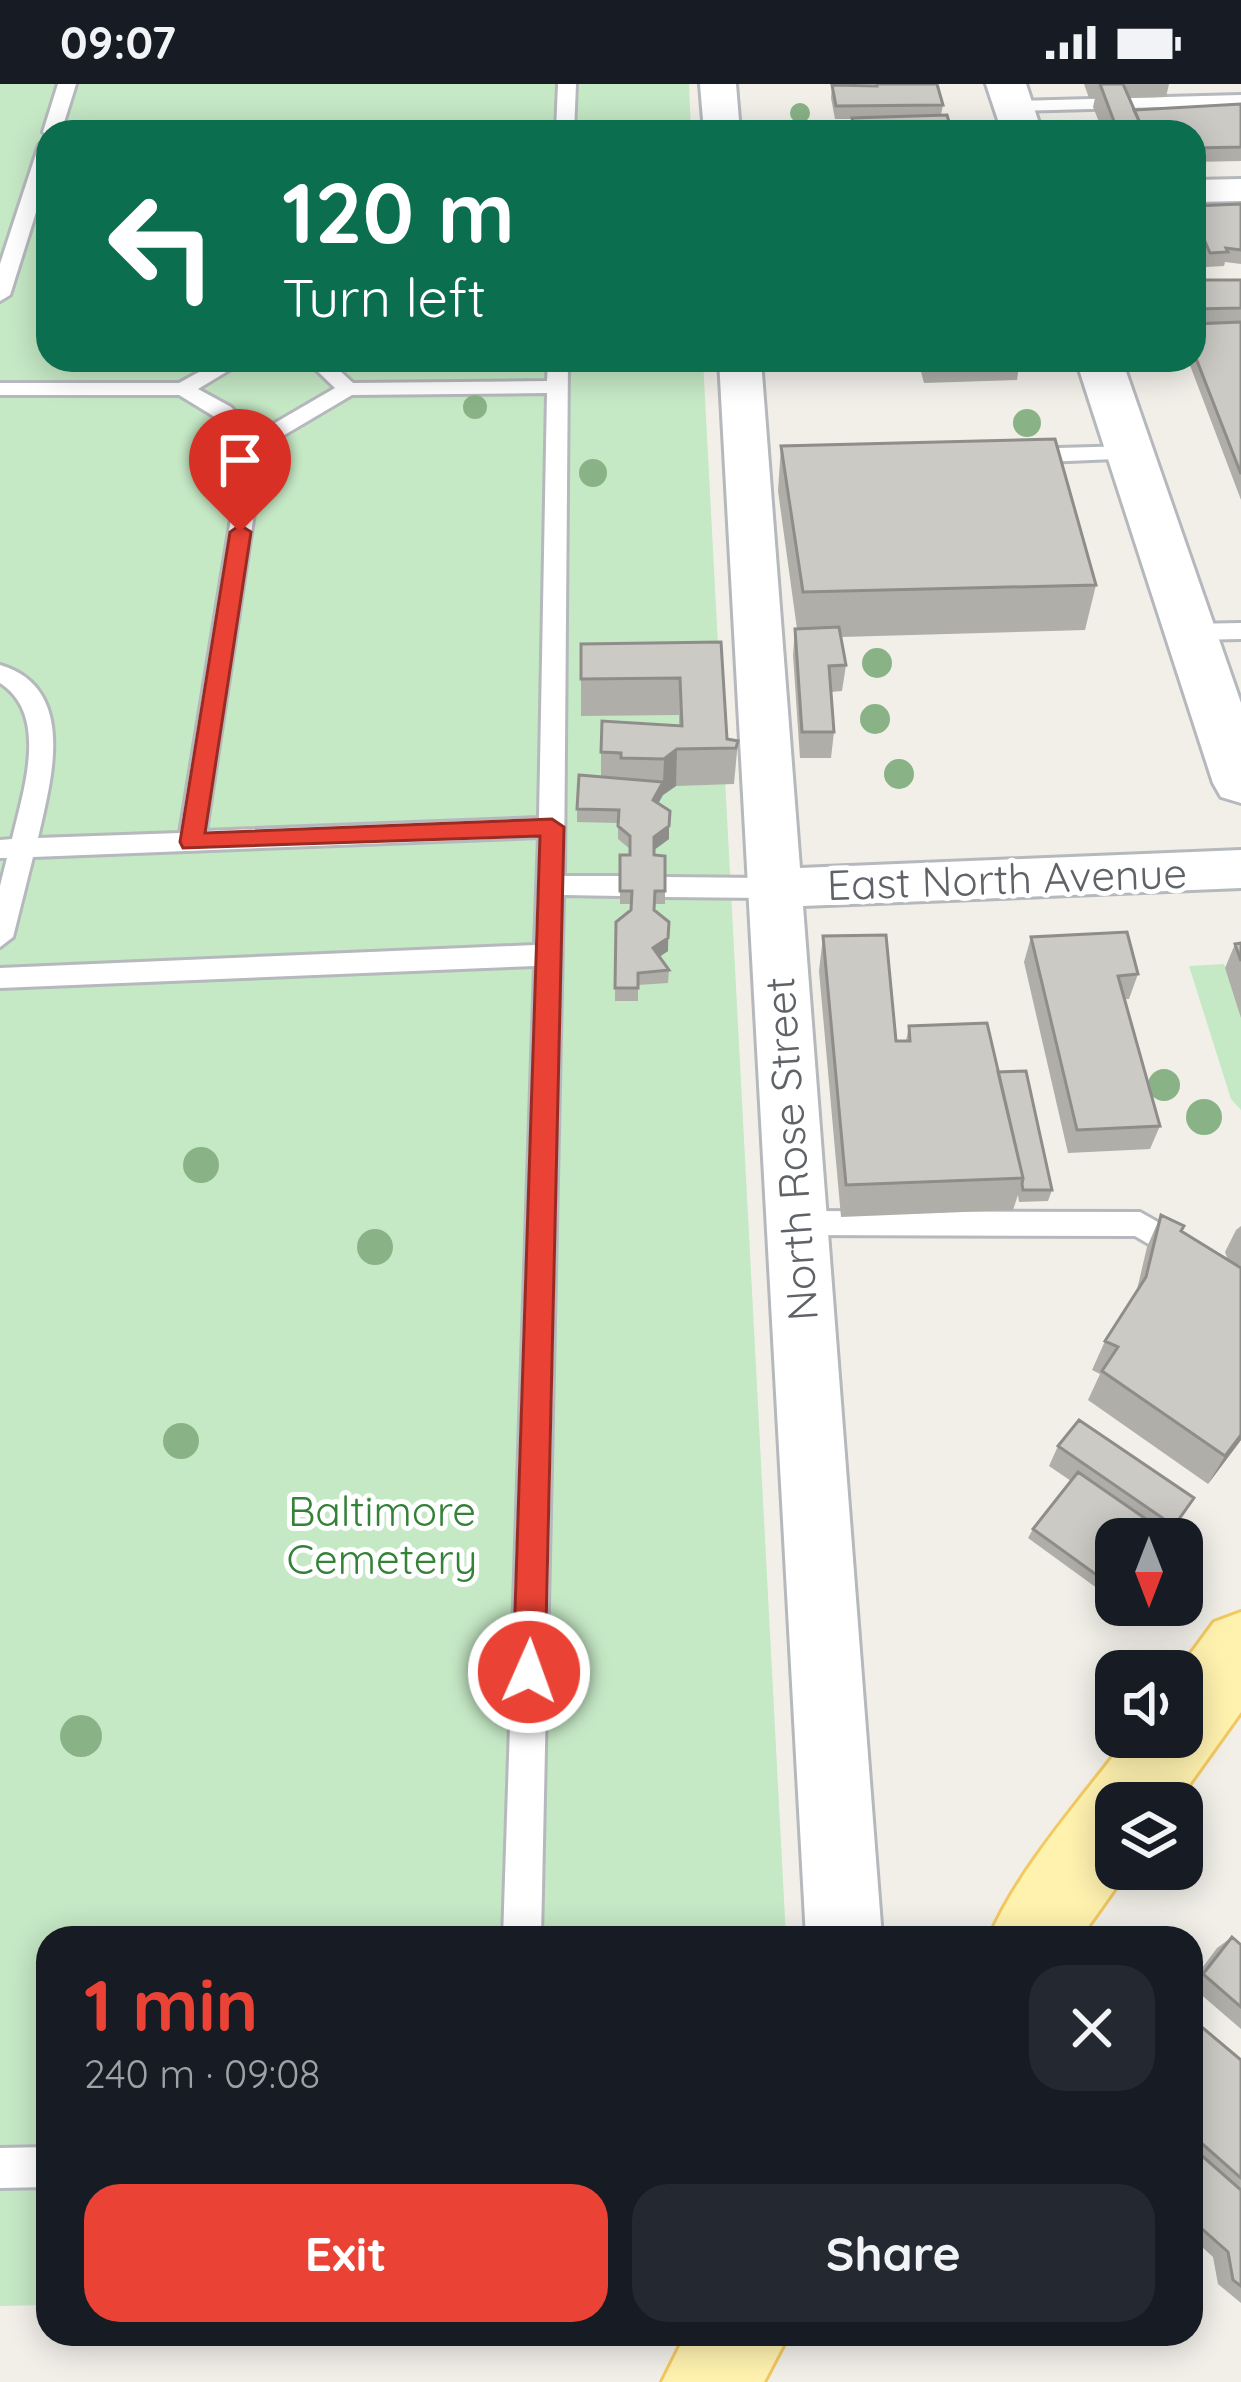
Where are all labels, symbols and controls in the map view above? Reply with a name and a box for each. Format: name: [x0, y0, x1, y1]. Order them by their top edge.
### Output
text: 09:07: [60, 14, 176, 70]
text: 120 m: [282, 159, 515, 264]
icon: left: [84, 168, 240, 324]
text: Turn left: [282, 263, 486, 331]
pin: [189, 409, 291, 532]
icon: arrive: [207, 427, 273, 493]
street label: East North Avenue: [826, 846, 1188, 911]
street label: North Rose Street: [752, 975, 829, 1323]
park label: Baltimore Cemetery: [287, 1484, 477, 1585]
north arrow: [1095, 1518, 1203, 1626]
map controls: [1095, 1518, 1203, 1890]
position arrow: [466, 1609, 592, 1735]
button: sound: [1095, 1650, 1203, 1758]
button: layers: [1095, 1782, 1203, 1890]
text: 1 min: [84, 1959, 258, 2049]
button: close: [1029, 1965, 1155, 2091]
text: 240 m · 09:08: [84, 2049, 320, 2098]
button: Exit: [84, 2184, 608, 2322]
button: Share: [632, 2184, 1155, 2322]

